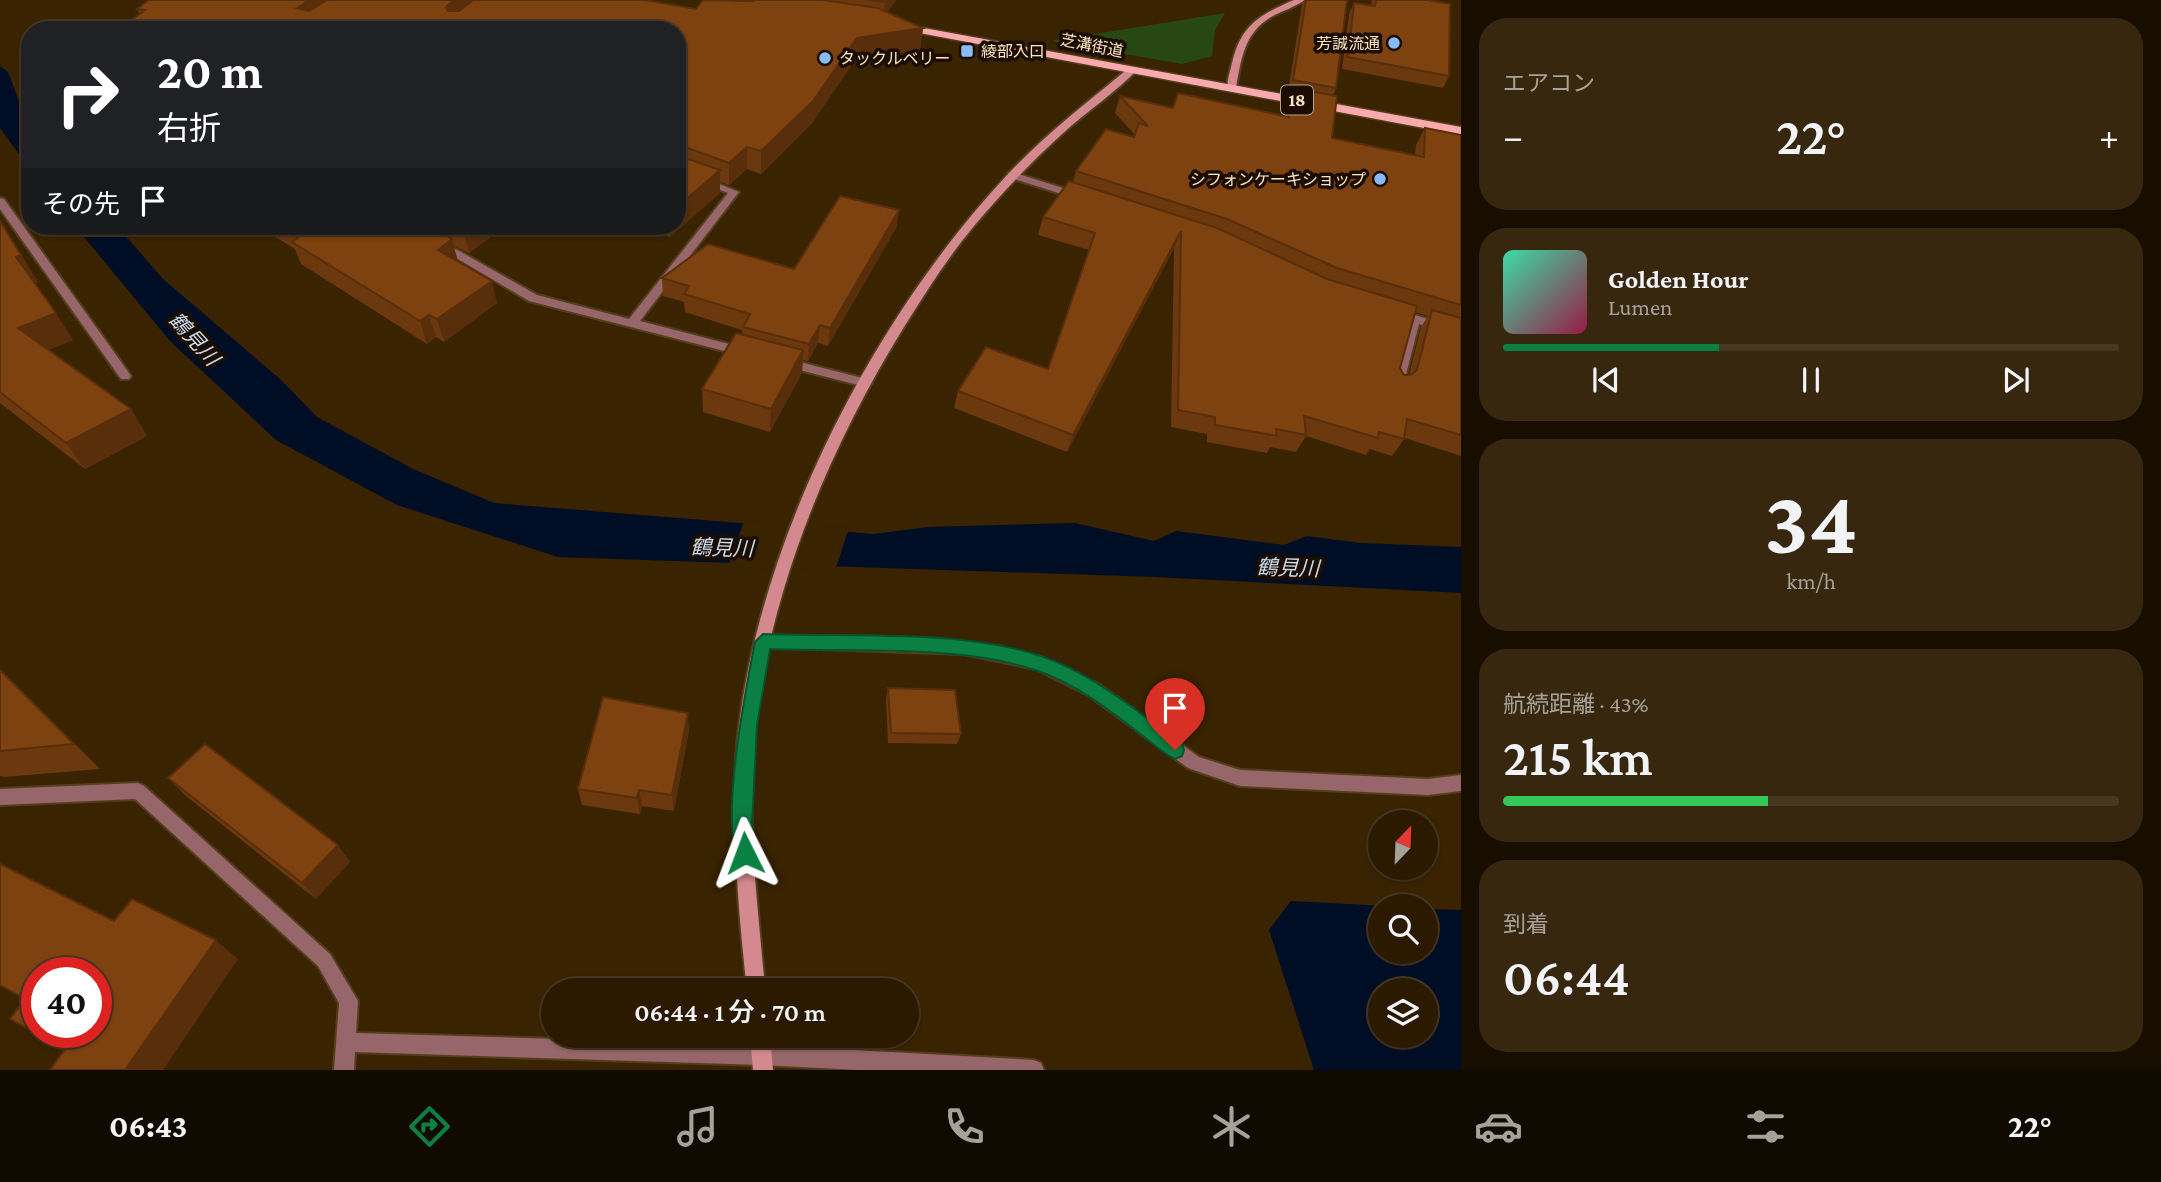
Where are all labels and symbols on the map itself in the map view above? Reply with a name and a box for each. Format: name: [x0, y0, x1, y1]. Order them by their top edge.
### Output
street label: 芝溝街道: [1059, 31, 1125, 60]
place label: 芳誠流通: [1316, 35, 1380, 52]
marker: 芳誠流通: [1386, 35, 1402, 51]
marker: 綾部入口: [959, 43, 975, 59]
place label: 綾部入口: [981, 43, 1045, 60]
marker: タックルベリー: [817, 50, 833, 66]
place label: タックルベリー: [839, 50, 951, 67]
road number: 18: [1281, 86, 1313, 114]
place label: シフォンケーキショップ: [1190, 171, 1366, 188]
marker: シフォンケーキショップ: [1372, 171, 1388, 187]
water label: 鶴見川: [164, 308, 225, 372]
water label: 鶴見川: [690, 535, 756, 561]
water label: 鶴見川: [1256, 555, 1322, 581]
pin: [1145, 678, 1205, 750]
north arrow: [1368, 810, 1438, 880]
position arrow: [708, 816, 782, 890]
speed limit sign: 40: [21, 957, 112, 1048]

